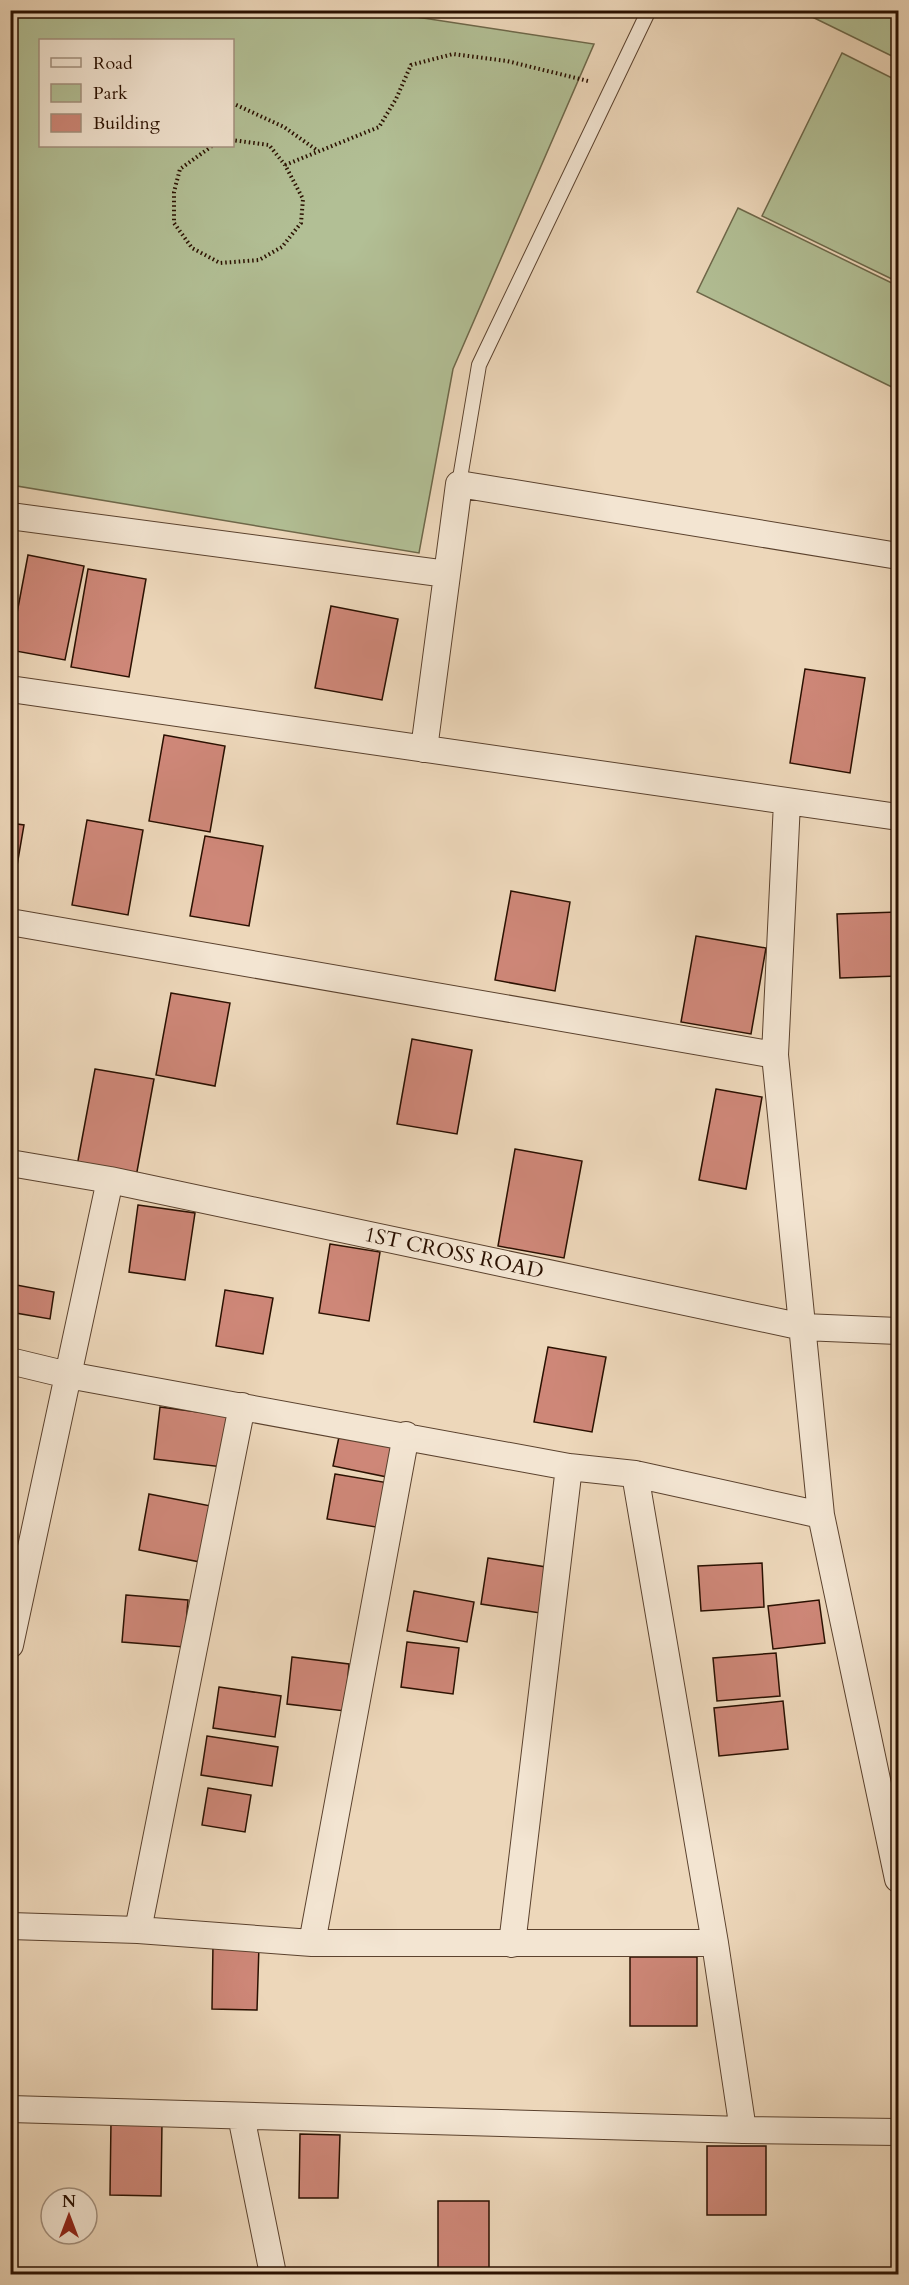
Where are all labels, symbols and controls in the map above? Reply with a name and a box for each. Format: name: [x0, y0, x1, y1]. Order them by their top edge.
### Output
legend: [39, 39, 234, 147]
text: Road: [93, 51, 133, 76]
text: Park: [93, 81, 128, 106]
text: Building: [93, 111, 161, 136]
street label: 1ST CROSS ROAD: [362, 1220, 546, 1286]
north arrow: [39, 2186, 99, 2246]
text: N: [62, 2191, 76, 2213]

